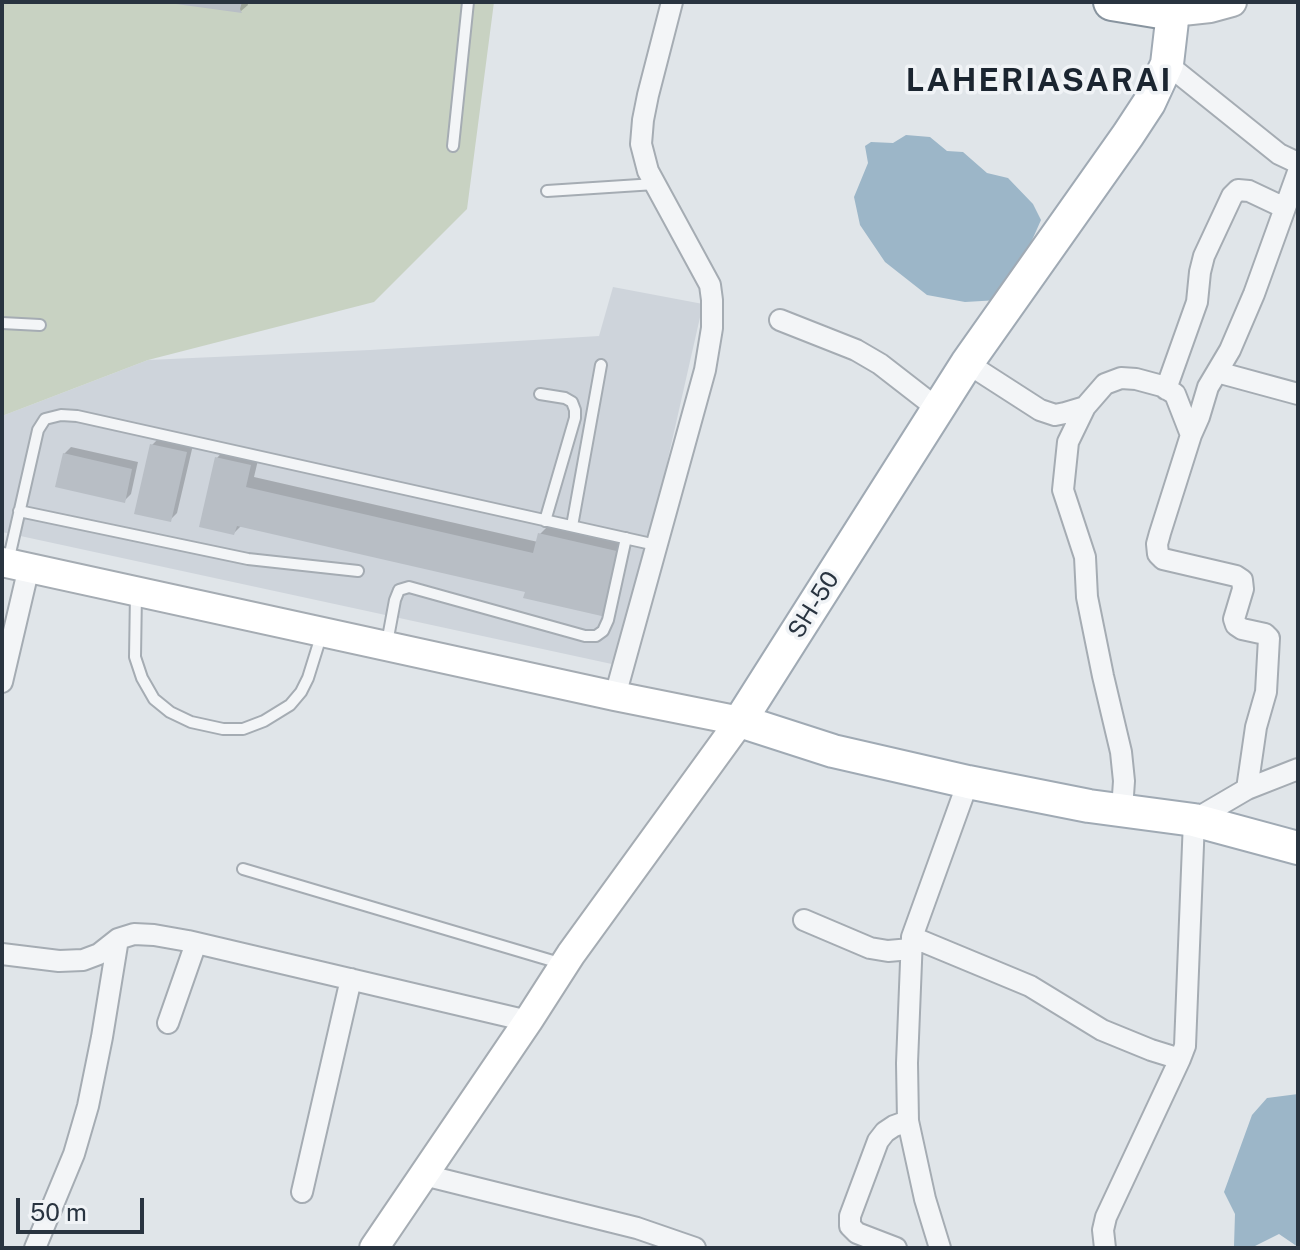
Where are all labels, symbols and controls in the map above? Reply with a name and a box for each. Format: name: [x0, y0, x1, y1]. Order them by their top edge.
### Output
district label: LAHERIASARAI: [906, 62, 1172, 100]
street label: SH-50: [782, 566, 846, 644]
scale bar: [20, 1182, 148, 1232]
text: 50 m: [30, 1198, 87, 1226]

